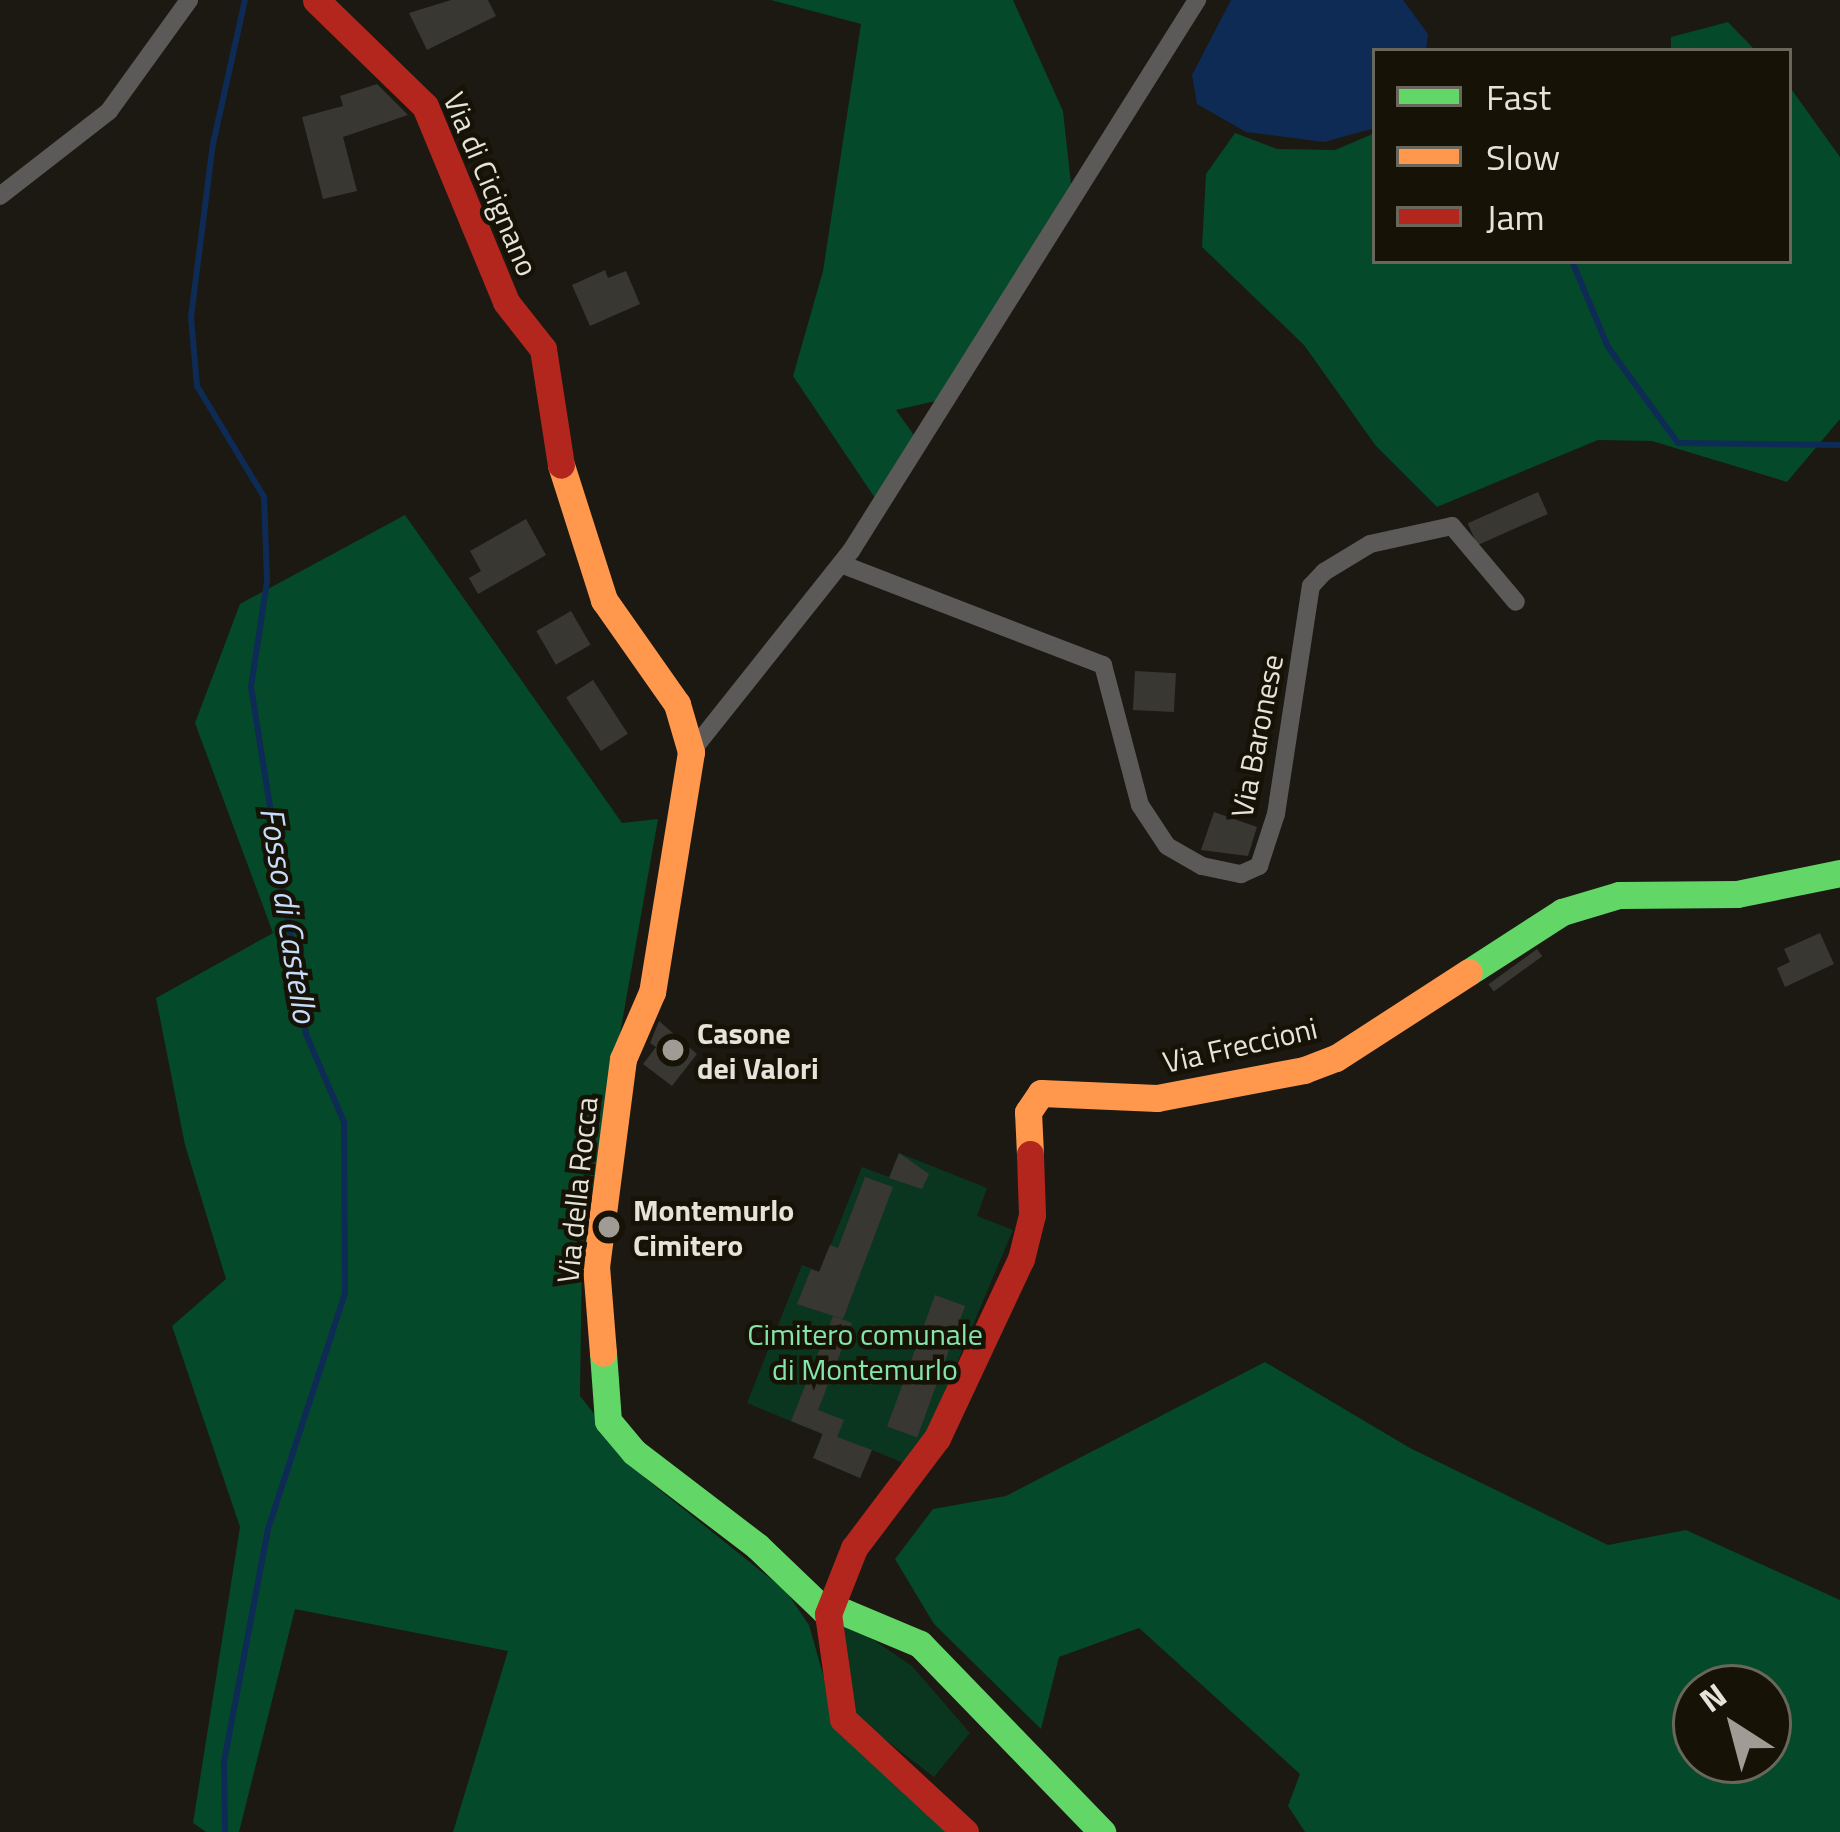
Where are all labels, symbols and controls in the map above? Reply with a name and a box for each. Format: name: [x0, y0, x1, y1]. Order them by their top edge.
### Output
legend: [1372, 48, 1792, 264]
text: Fast: [1486, 69, 1551, 124]
street label: Via di Cicignano: [436, 87, 546, 281]
text: Slow: [1486, 129, 1560, 184]
text: Jam: [1486, 189, 1545, 244]
street label: Via Baronese: [1224, 651, 1290, 821]
water label: Fosso di Castello: [251, 805, 325, 1025]
street label: Via Freccioni: [1159, 1010, 1321, 1080]
place label: Casone dei Valori: [697, 1015, 819, 1086]
marker: Casone dei Valori: [660, 1037, 686, 1063]
street label: Via della Rocca: [549, 1095, 605, 1285]
place label: Montemurlo Cimitero: [633, 1192, 794, 1262]
marker: Montemurlo Cimitero: [596, 1214, 622, 1240]
park label: Cimitero comunale di Montemurlo: [747, 1316, 983, 1386]
north arrow: [1672, 1664, 1792, 1784]
text: N: [1689, 1670, 1737, 1724]

